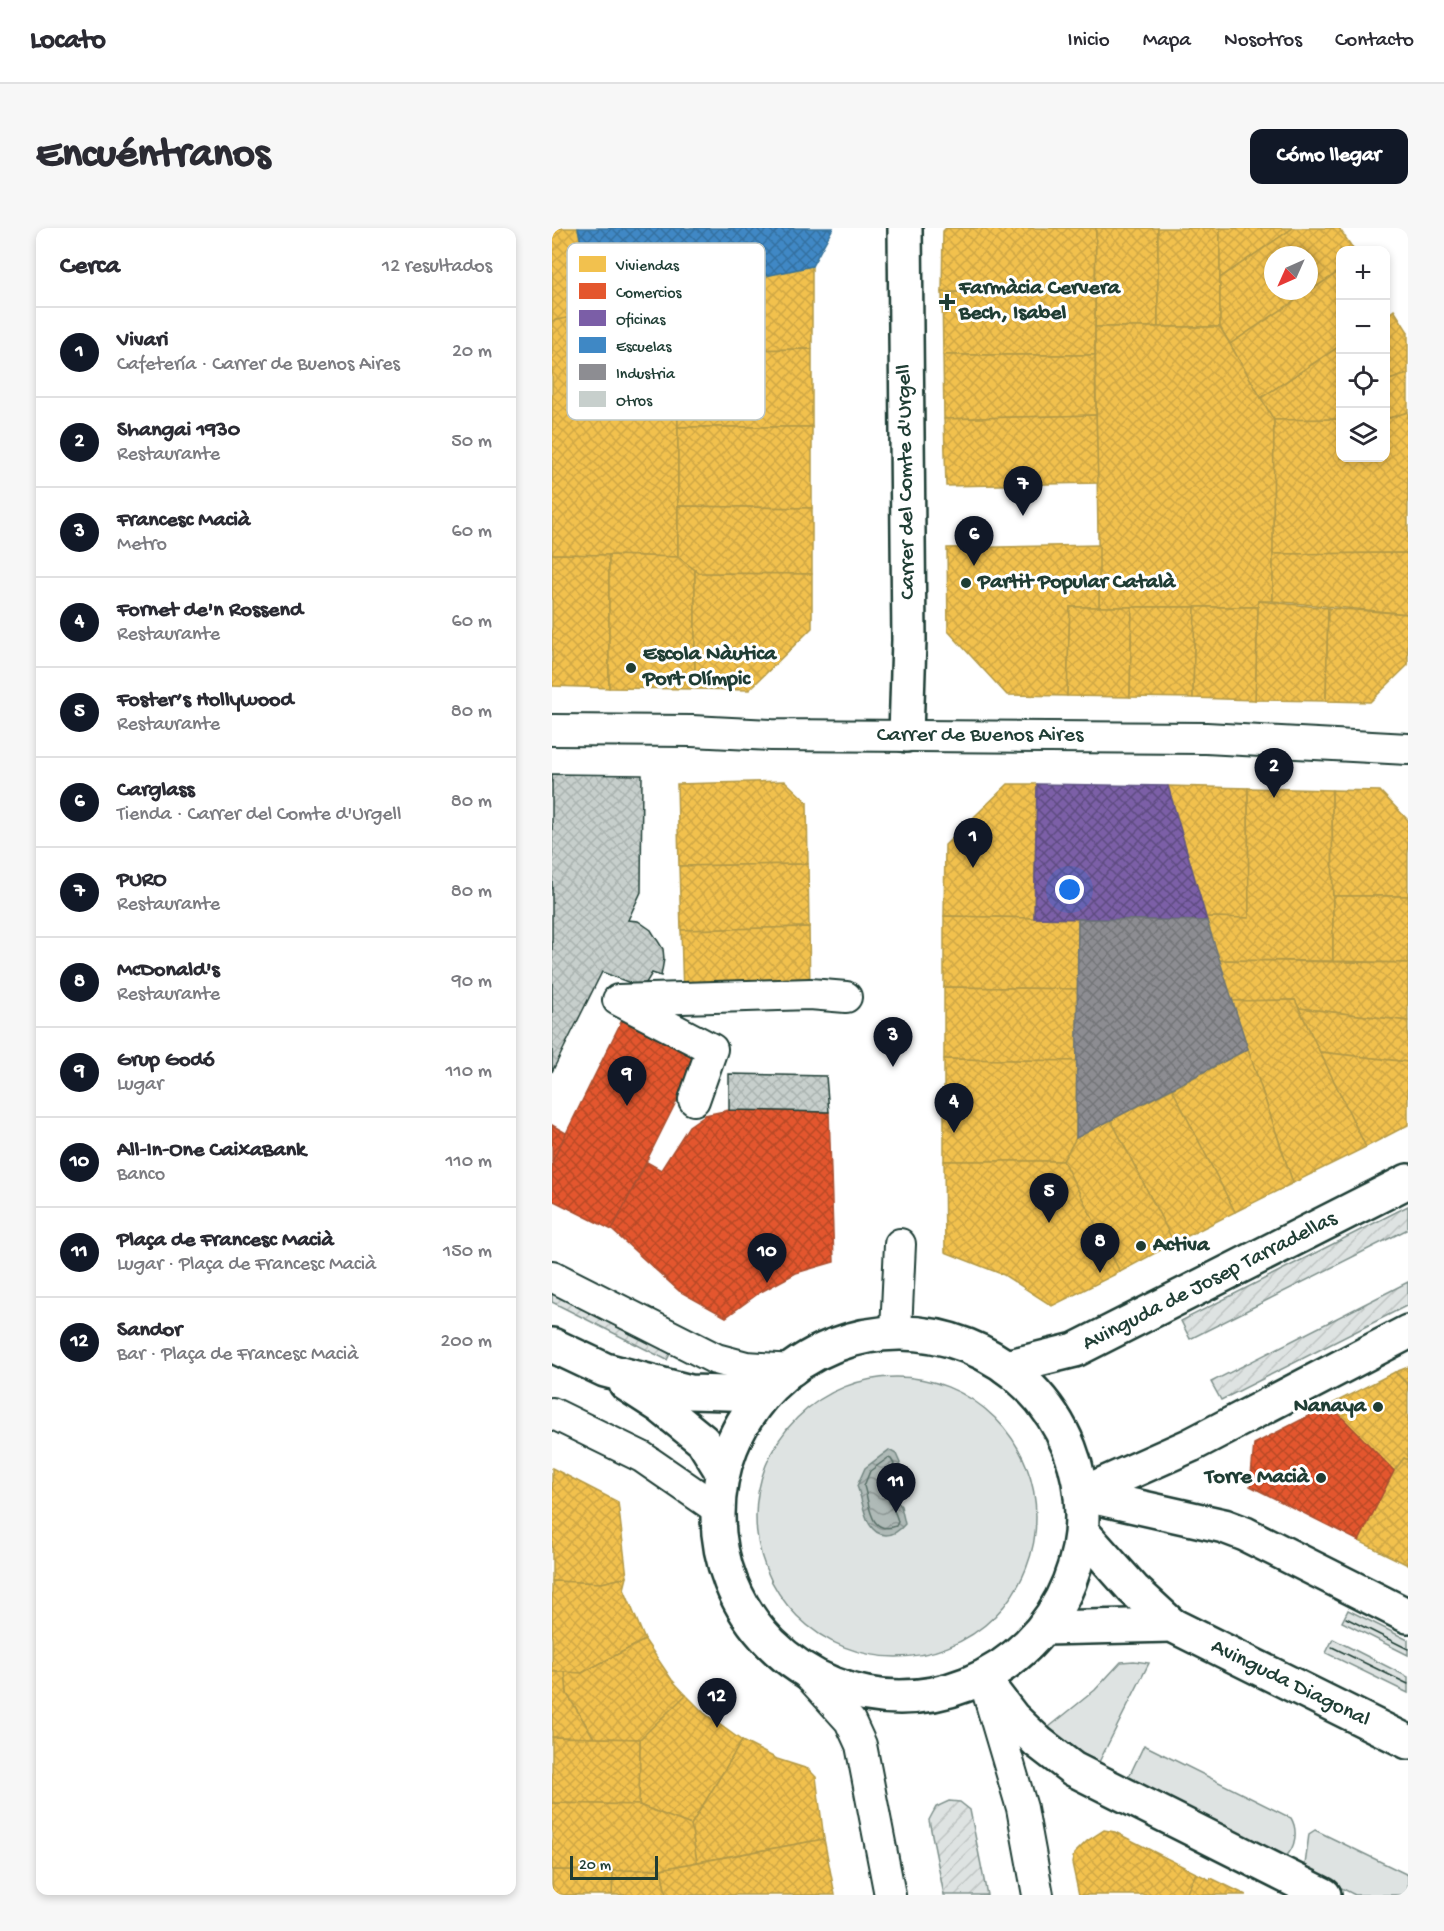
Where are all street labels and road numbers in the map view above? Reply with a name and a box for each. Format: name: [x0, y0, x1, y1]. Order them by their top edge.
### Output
street label: Carrer del Comte d'Urgell: [892, 364, 922, 600]
street label: Carrer de Buenos Aires: [877, 723, 1084, 749]
street label: Avinguda de Josep Tarradellas: [1079, 1206, 1342, 1358]
street label: Avinguda Diagonal: [1206, 1634, 1374, 1734]

